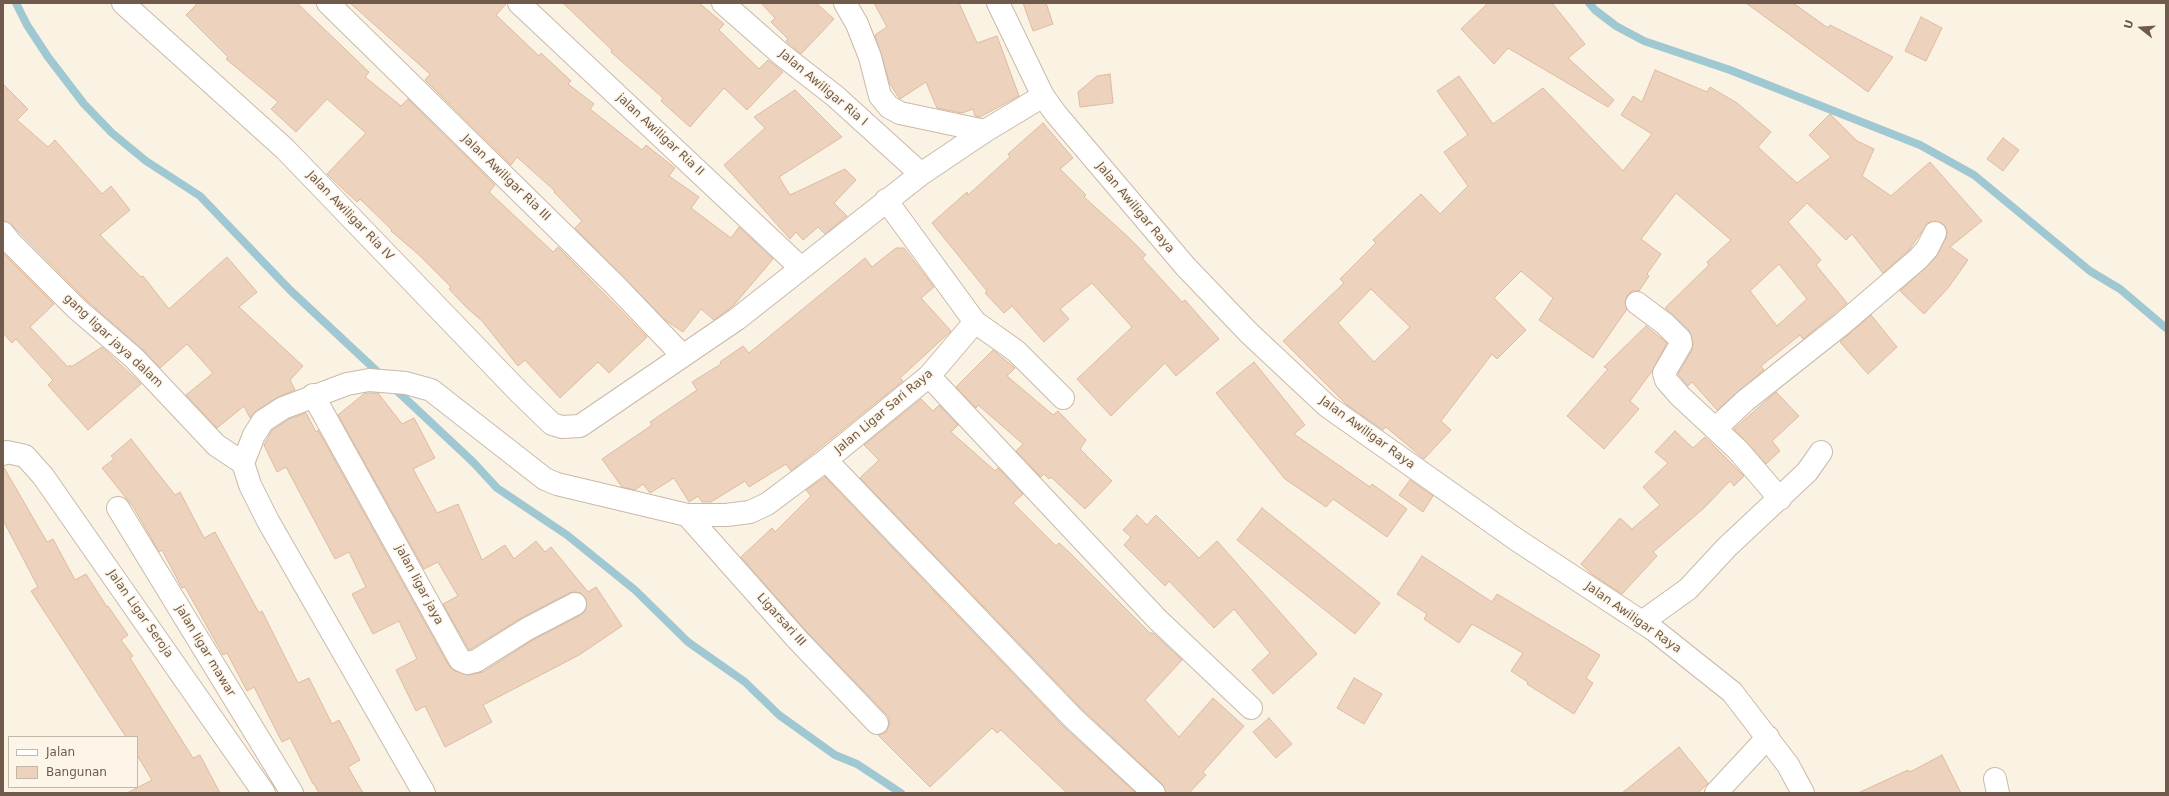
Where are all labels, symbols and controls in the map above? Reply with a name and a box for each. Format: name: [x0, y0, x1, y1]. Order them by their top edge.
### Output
north arrow: [2121, 8, 2161, 48]
text: U: [2122, 18, 2137, 31]
street label: Jalan Awiligar Ria I: [776, 47, 870, 129]
street label: jalan Awiligar Ria II: [613, 91, 707, 179]
street label: Jalan Awiligar Ria III: [459, 132, 553, 224]
street label: Jalan Awiligar Raya: [1093, 160, 1177, 256]
street label: Jalan Awiligar Ria IV: [304, 168, 396, 264]
street label: gang ligar jaya dalam: [60, 291, 166, 391]
street label: Jalan Ligar Sari Raya: [832, 367, 936, 457]
street label: Jalan Awiligar Raya: [1317, 394, 1417, 472]
street label: jalan ligar jaya: [392, 543, 446, 627]
street label: Jalan Ligar Seroja: [104, 567, 176, 661]
street label: Jalan Awiligar Raya: [1582, 579, 1684, 657]
street label: Ligarsari III: [753, 591, 809, 649]
street label: jalan ligar mawar: [172, 603, 238, 699]
legend: [8, 736, 138, 788]
text: Jalan: [46, 745, 75, 759]
text: Bangunan: [46, 765, 107, 779]

